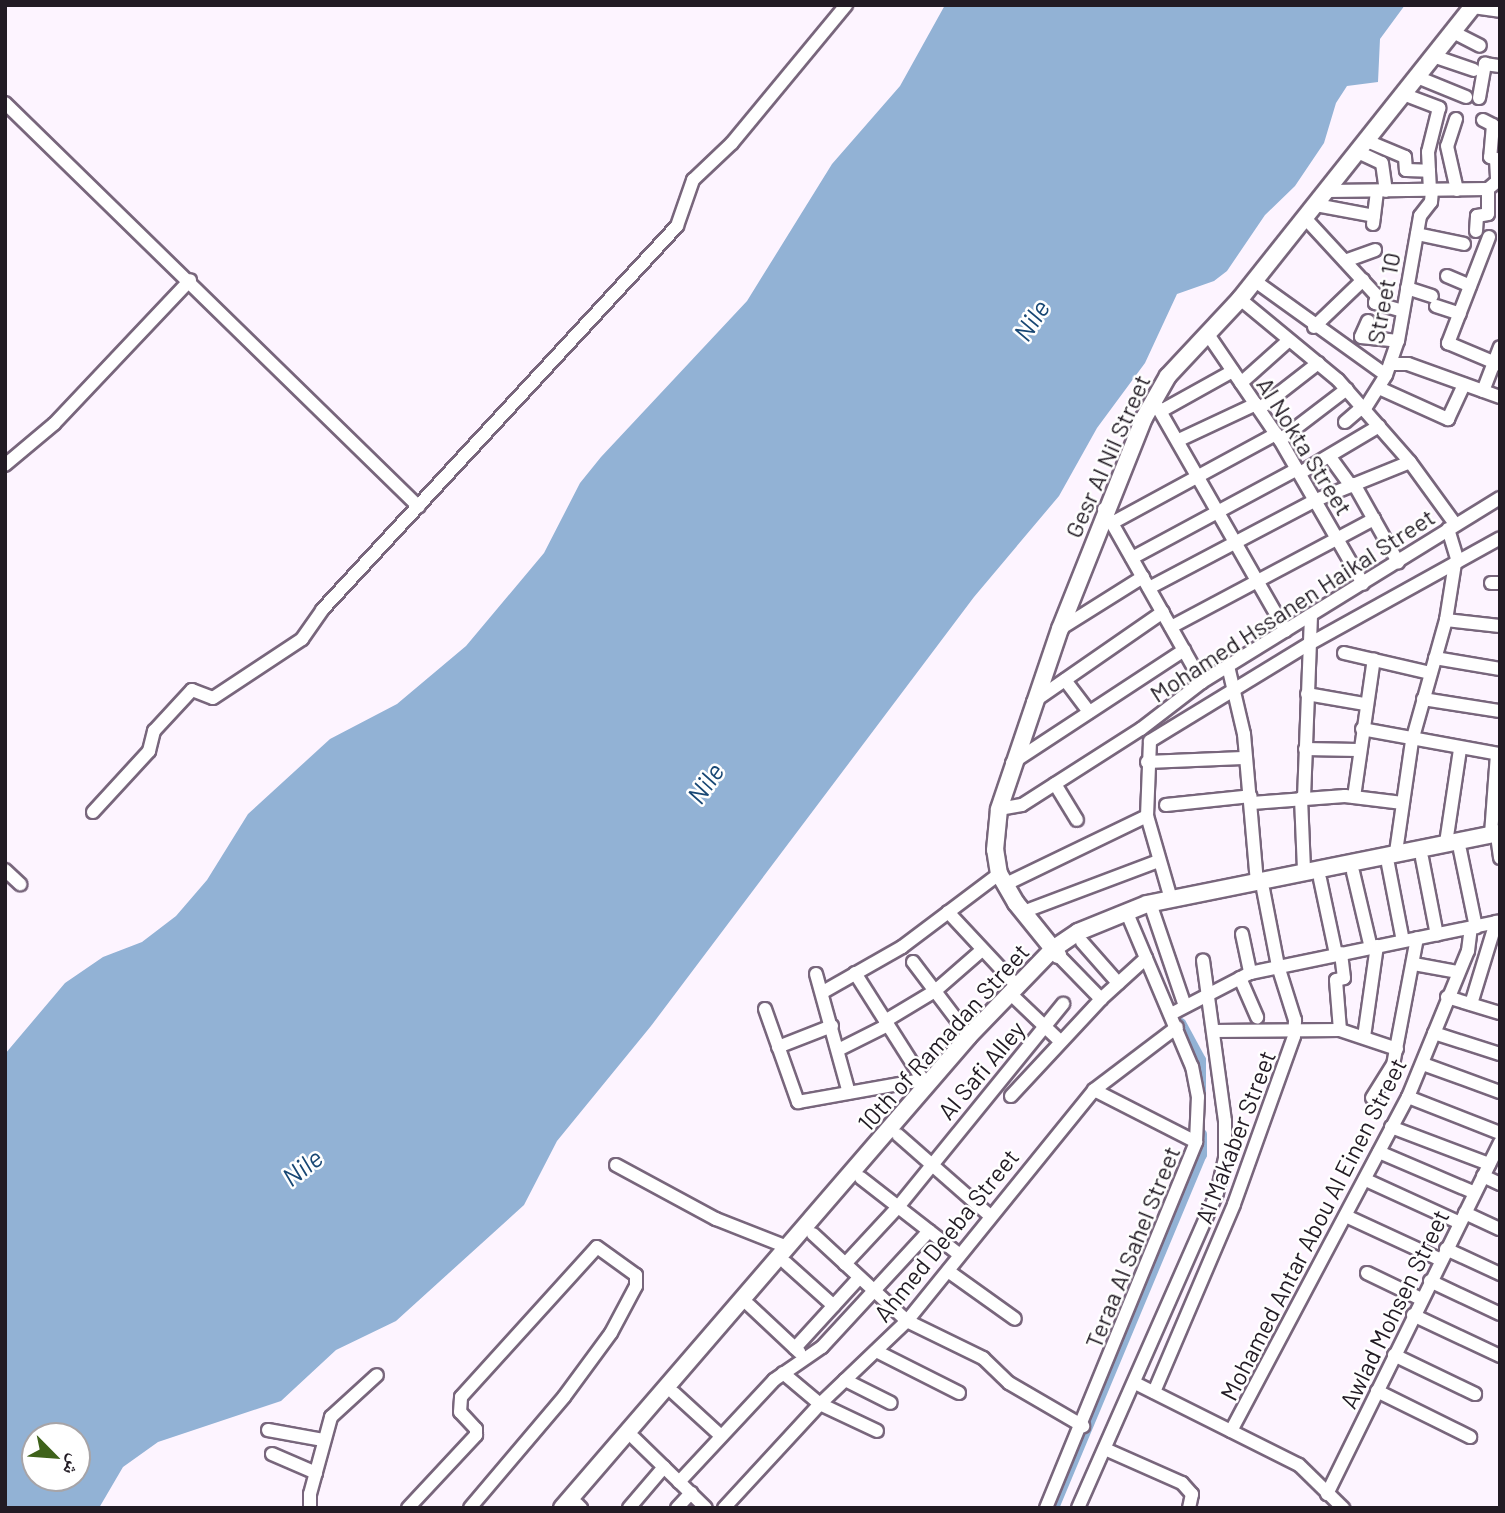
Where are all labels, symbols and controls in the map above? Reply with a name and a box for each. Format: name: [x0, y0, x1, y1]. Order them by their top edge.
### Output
street label: Street 10: [1360, 250, 1406, 346]
water label: Nile: [1006, 294, 1056, 346]
street label: Gesr Al Nil Street: [1058, 370, 1156, 542]
street label: Al Nokta Street: [1251, 372, 1359, 520]
street label: Mohamed Hssanen Haikal Street: [1144, 502, 1440, 708]
water label: Nile: [680, 757, 730, 809]
street label: 10th of Ramadan Street: [851, 937, 1035, 1137]
street label: Al Safi Alley: [931, 1015, 1031, 1125]
street label: Al Makaber Street: [1189, 1046, 1281, 1228]
street label: Mohamed Antar Abou Al Einen Street: [1214, 1053, 1412, 1405]
water label: Nile: [276, 1142, 328, 1192]
street label: Teraa Al Sahel Street: [1078, 1142, 1186, 1352]
street label: Ahmed Deeba Street: [867, 1143, 1025, 1327]
street label: Awlad Mohsen Street: [1333, 1205, 1455, 1413]
north arrow: [21, 1422, 91, 1492]
text: ش: [59, 1451, 88, 1479]

